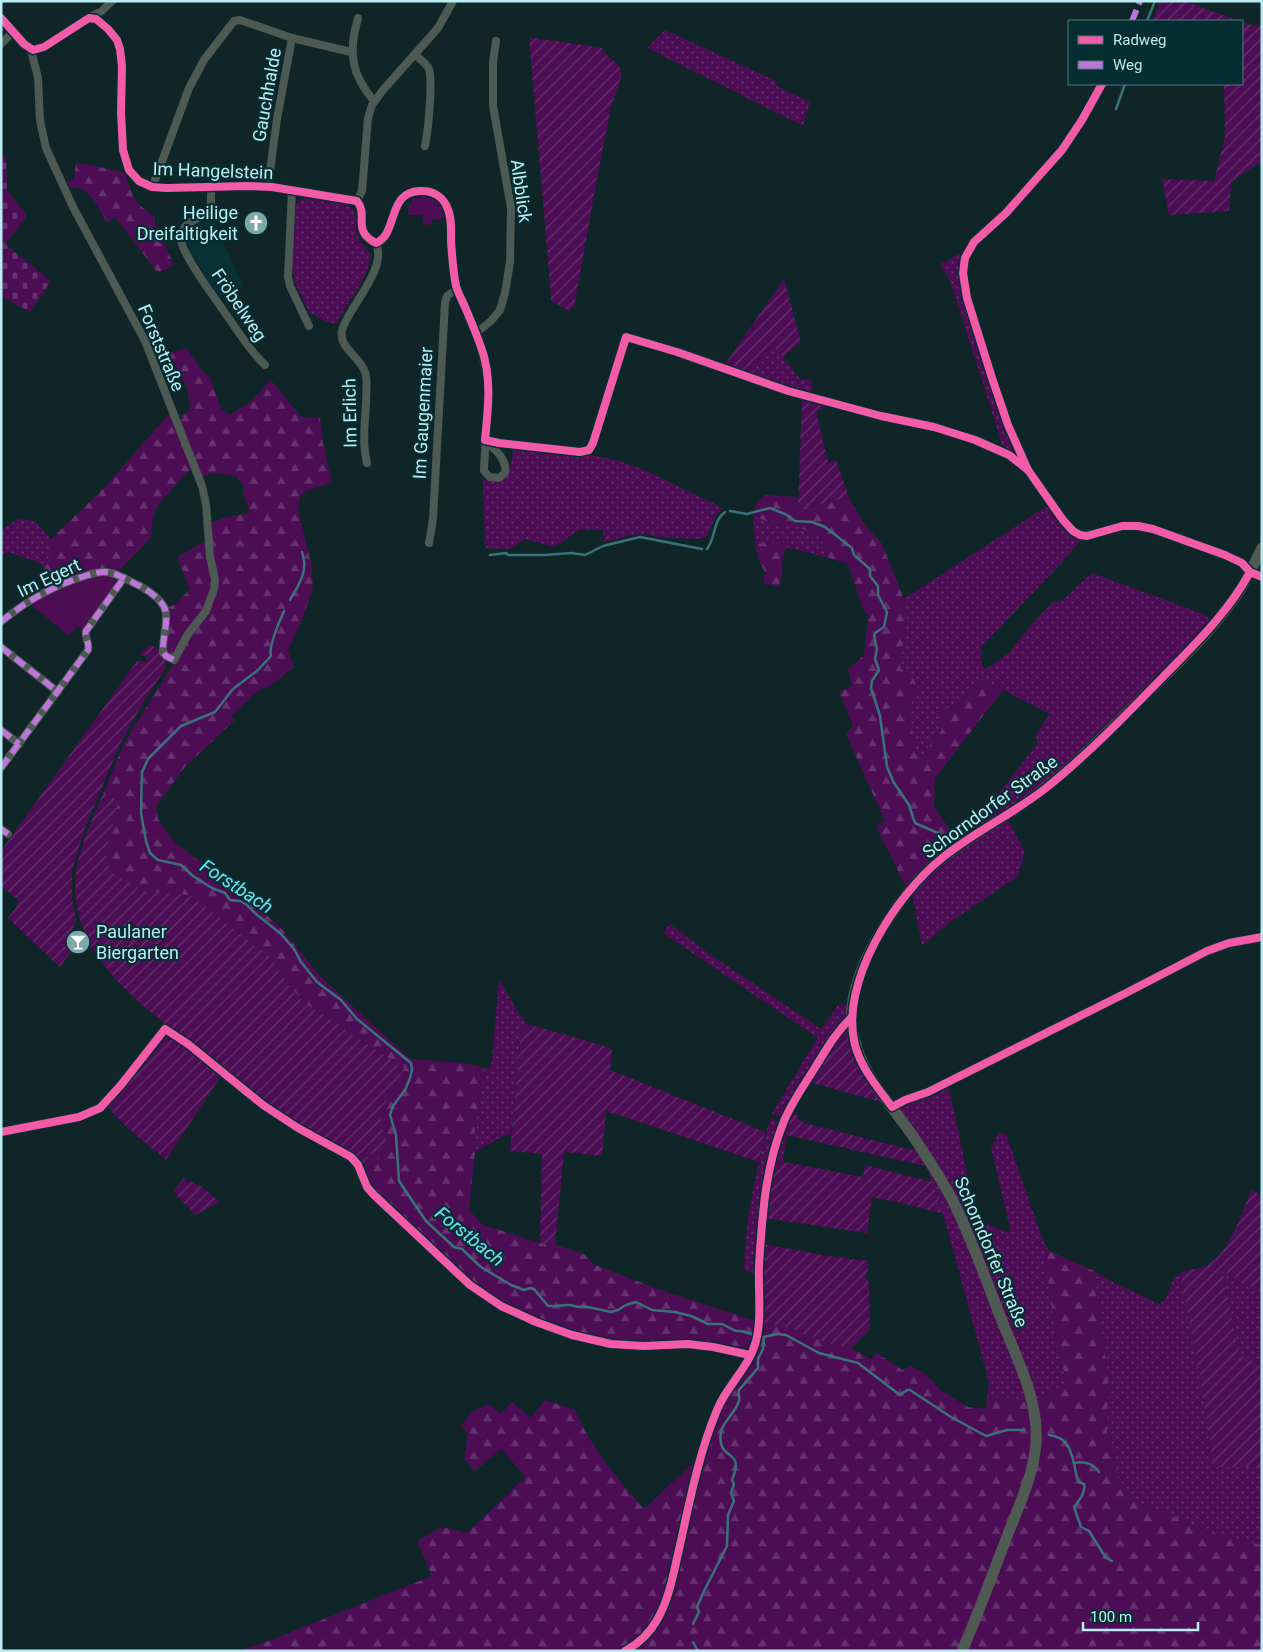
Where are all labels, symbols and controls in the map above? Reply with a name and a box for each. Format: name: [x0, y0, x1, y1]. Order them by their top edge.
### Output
legend: [1068, 20, 1243, 85]
text: Radweg: [1113, 31, 1167, 49]
street label: Gauchhalde: [248, 46, 285, 144]
text: Weg: [1113, 56, 1142, 74]
street label: Im Hangelstein: [152, 158, 274, 183]
street label: Albblick: [507, 158, 536, 225]
place label: Heilige Dreifaltigkeit: [137, 202, 238, 244]
church icon: Heilige Dreifaltigkeit: [243, 210, 269, 236]
street label: Fröbelweg: [207, 264, 271, 345]
street label: Forststraße: [134, 301, 189, 394]
street label: Im Gaugenmaier: [409, 346, 436, 480]
street label: Im Erlich: [338, 378, 361, 448]
street label: Im Egert: [14, 554, 84, 601]
street label: Schorndorfer Straße: [918, 751, 1061, 863]
water label: Forstbach: [196, 854, 278, 919]
place label: Paulaner Biergarten: [96, 921, 179, 963]
bar icon: Paulaner Biergarten: [65, 929, 91, 955]
street label: Schorndorfer Straße: [950, 1173, 1033, 1330]
water label: Forstbach: [430, 1202, 509, 1271]
scale bar: [1083, 1600, 1198, 1632]
text: 100 m: [1090, 1608, 1132, 1626]

